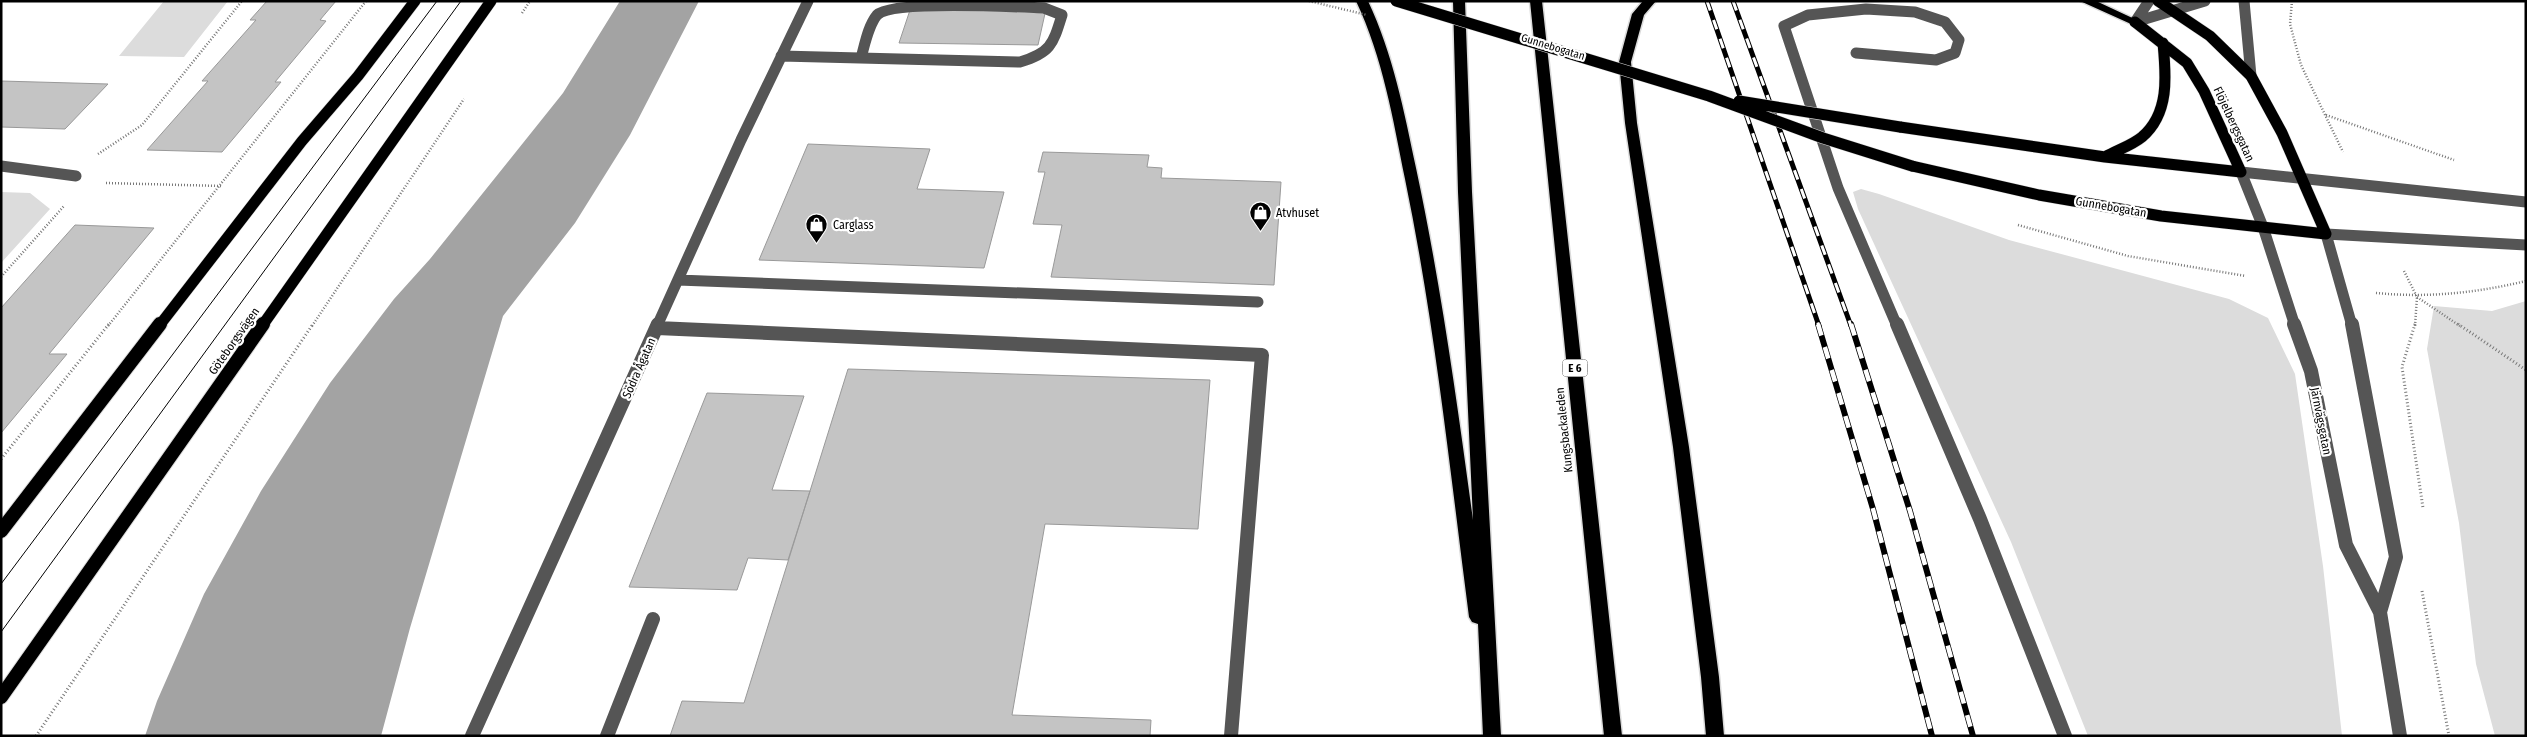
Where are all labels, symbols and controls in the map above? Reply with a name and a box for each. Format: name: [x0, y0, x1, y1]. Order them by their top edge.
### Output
street label: Gunnebogatan: [1520, 31, 1586, 63]
street label: Flöjelbergsgatan: [2211, 84, 2257, 164]
street label: Gunnebogatan: [2074, 194, 2148, 220]
shop icon: Atvhuset: [1248, 201, 1272, 232]
place label: Atvhuset: [1276, 206, 1319, 220]
shop icon: Carglass: [805, 213, 829, 244]
place label: Carglass: [833, 218, 874, 232]
street label: Göteborgsvägen: [206, 305, 262, 377]
street label: Södra Ågatan: [618, 335, 659, 400]
road number: E 6: [1562, 359, 1588, 376]
street label: Järnvägsgatan: [2308, 386, 2334, 456]
street label: Kungsbackaleden: [1553, 387, 1575, 473]

